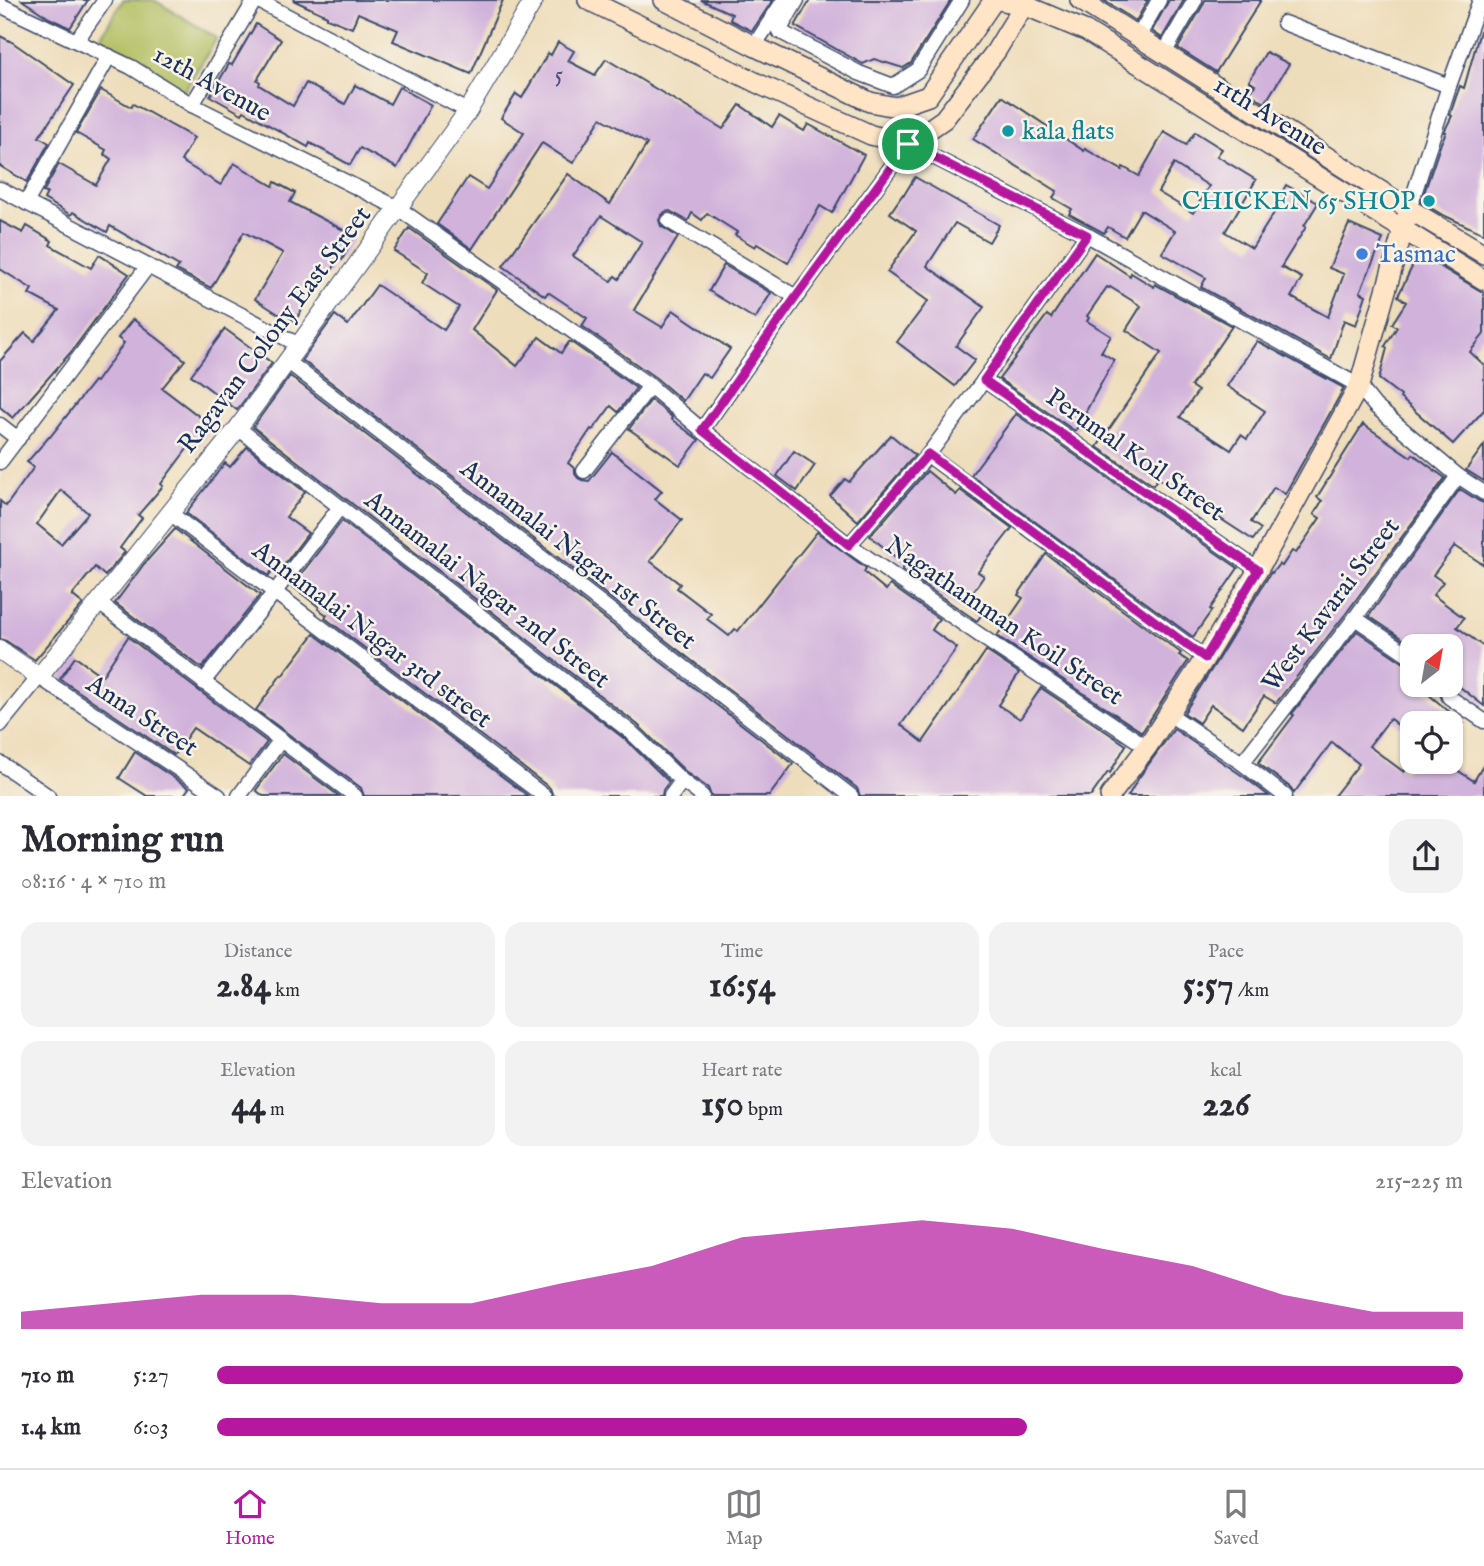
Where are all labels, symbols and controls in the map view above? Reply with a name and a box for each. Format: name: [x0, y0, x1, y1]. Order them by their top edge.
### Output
street label: 12th Avenue: [147, 38, 277, 130]
house number: 5: [555, 61, 563, 90]
street label: 11th Avenue: [1207, 68, 1333, 164]
pin: [878, 114, 938, 174]
place label: kala flats: [1022, 115, 1115, 148]
marker: kala flats: [1000, 123, 1016, 139]
icon: arrive: [889, 125, 927, 163]
place label: CHICKEN 65 SHOP: [1182, 185, 1415, 218]
marker: CHICKEN 65 SHOP: [1421, 193, 1437, 209]
street label: Ragavan Colony East Street: [171, 200, 379, 460]
place label: Tasmac: [1376, 238, 1456, 271]
marker: Tasmac: [1354, 246, 1370, 262]
street label: Perumal Koil Street: [1039, 381, 1231, 529]
street label: Annamalai Nagar 1st Street: [453, 452, 703, 657]
street label: Annamalai Nagar 2nd Street: [357, 483, 616, 696]
street label: West Kavarai Street: [1255, 511, 1407, 699]
street label: Nagathamman Koil Street: [879, 529, 1129, 713]
street label: Annamalai Nagar 3rd street: [245, 533, 498, 736]
north arrow: [1400, 634, 1463, 696]
map controls: [1400, 634, 1463, 774]
street label: Anna Street: [79, 667, 204, 764]
button: locate: [1400, 711, 1463, 774]
text: Morning run: [21, 817, 224, 865]
button: share: [1389, 819, 1463, 893]
text: 08:16 · 4 × 710 m: [21, 867, 166, 896]
text: Distance: [224, 940, 292, 964]
text: Time: [721, 940, 763, 964]
text: Pace: [1208, 940, 1244, 964]
text: 2.84: [216, 964, 271, 1009]
text: 16:54: [709, 964, 775, 1009]
text: 5:57: [1183, 964, 1234, 1009]
text: km: [271, 979, 300, 1003]
text: /km: [1234, 979, 1269, 1003]
text: Elevation: [220, 1059, 296, 1083]
text: Heart rate: [701, 1059, 783, 1083]
text: kcal: [1210, 1059, 1242, 1083]
text: 44: [231, 1083, 266, 1128]
text: 150: [701, 1083, 744, 1128]
text: 226: [1202, 1083, 1250, 1128]
text: m: [266, 1098, 285, 1122]
text: bpm: [744, 1098, 783, 1122]
text: Elevation: [21, 1167, 112, 1196]
text: 215–225 m: [1375, 1167, 1463, 1196]
text: 710 m: [21, 1361, 74, 1390]
text: 5:27: [133, 1361, 169, 1390]
text: 1.4 km: [21, 1413, 81, 1442]
text: 6:03: [133, 1413, 169, 1442]
tab: Home: [225, 1485, 275, 1551]
tab: Map: [725, 1485, 763, 1551]
tab: Saved: [1214, 1485, 1259, 1551]

